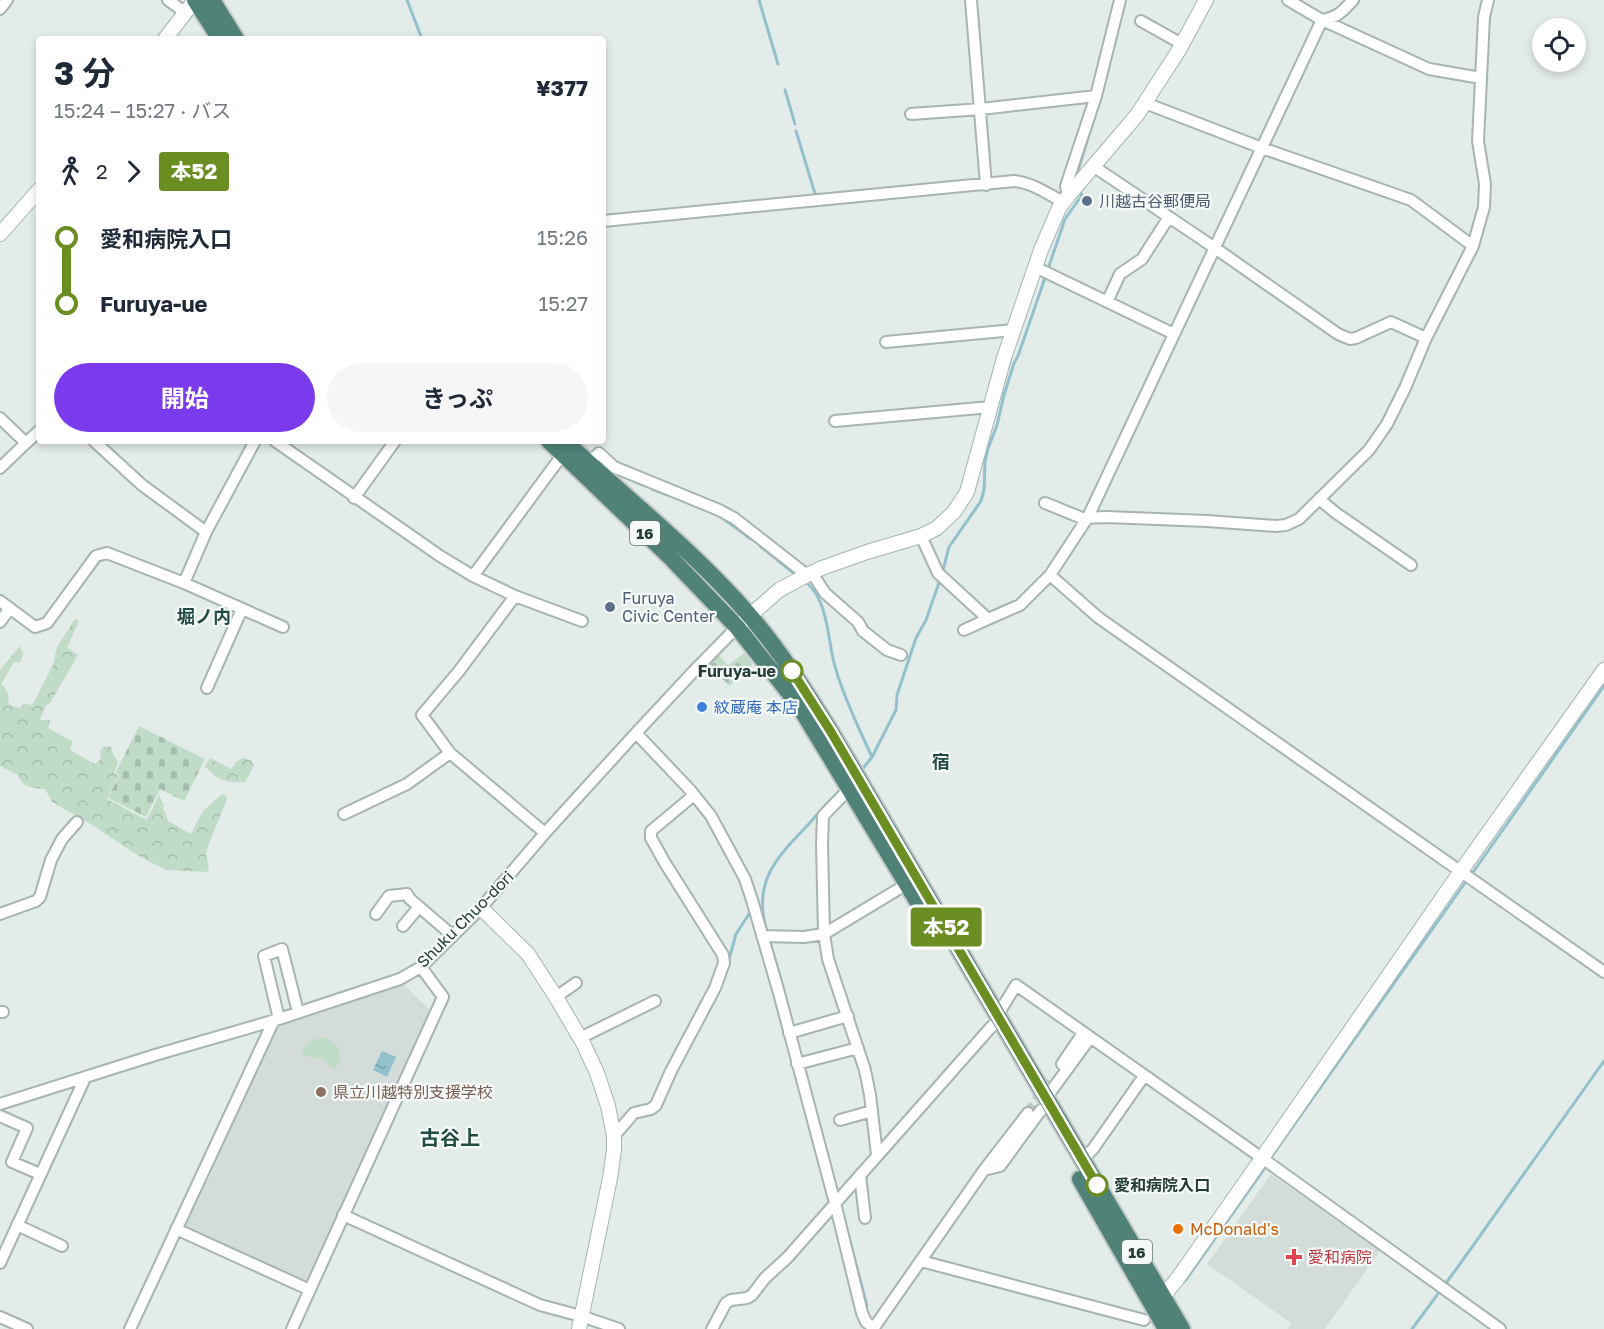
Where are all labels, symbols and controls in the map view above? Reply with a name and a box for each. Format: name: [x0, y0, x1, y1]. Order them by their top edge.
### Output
map controls: [1532, 18, 1586, 72]
button: locate: [1532, 18, 1586, 72]
text: 3 分: [54, 53, 115, 92]
text: ¥377: [536, 74, 588, 101]
text: 15:24 – 15:27 · バス: [54, 98, 231, 122]
icon: walk: [54, 155, 87, 188]
icon: forward: [117, 155, 150, 188]
text: 本52: [171, 158, 217, 184]
text: 2: [96, 159, 108, 183]
place label: 川越古谷郵便局: [1099, 191, 1211, 211]
marker: 川越古谷郵便局: [1080, 194, 1094, 208]
text: 愛和病院入口: [100, 225, 232, 252]
text: 15:26: [537, 225, 588, 249]
text: Furuya-ue: [100, 290, 207, 317]
text: 15:27: [539, 291, 588, 315]
button: 開始: [54, 363, 315, 432]
button: きっぷ: [327, 363, 588, 432]
road number: 16: [630, 521, 660, 545]
place label: Furuya Civic Center: [622, 588, 715, 626]
marker: Furuya Civic Center: [603, 600, 617, 614]
district label: 堀ノ内: [177, 605, 231, 627]
marker: Furuya-ue: [781, 660, 803, 682]
place label: Furuya-ue: [698, 661, 776, 681]
place label: 紋蔵庵 本店: [714, 697, 798, 717]
marker: 紋蔵庵 本店: [695, 700, 709, 714]
district label: 宿: [932, 750, 950, 772]
street label: Shuku Chuo-dori: [412, 866, 518, 972]
line badge: 本52: [912, 908, 980, 946]
text: 本52: [923, 914, 969, 940]
place label: 県立川越特別支援学校: [333, 1082, 493, 1102]
marker: 県立川越特別支援学校: [314, 1085, 328, 1099]
district label: 古谷上: [420, 1125, 480, 1149]
marker: 愛和病院入口: [1086, 1174, 1108, 1196]
place label: 愛和病院入口: [1114, 1175, 1210, 1195]
place label: McDonald's: [1190, 1219, 1279, 1239]
marker: McDonald's: [1171, 1222, 1185, 1236]
road number: 16: [1122, 1240, 1152, 1264]
place label: 愛和病院: [1308, 1247, 1372, 1267]
marker: 愛和病院: [1285, 1248, 1303, 1266]

